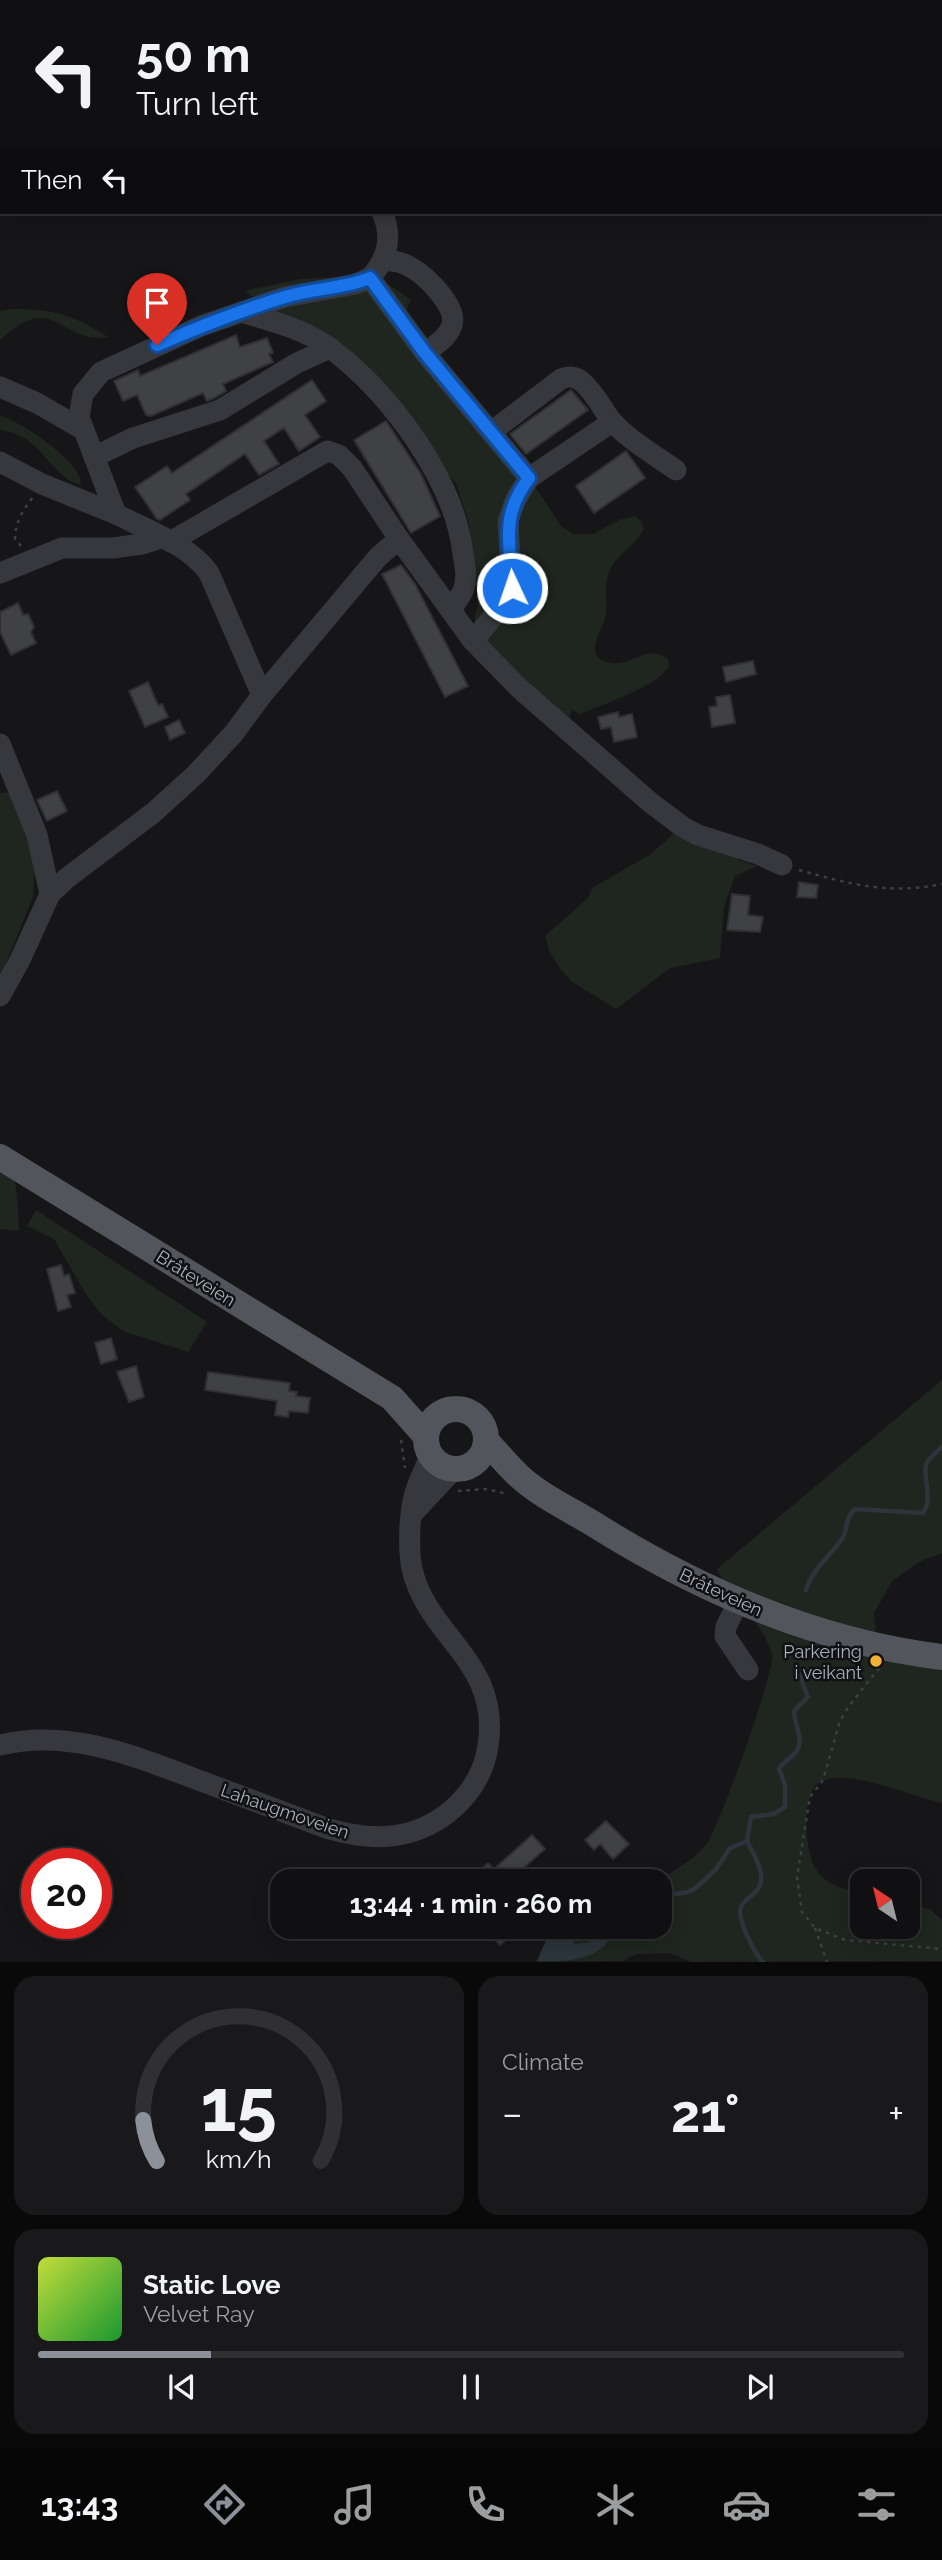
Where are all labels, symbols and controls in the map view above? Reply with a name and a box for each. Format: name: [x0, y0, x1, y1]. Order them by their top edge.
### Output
text: 50 m: [136, 26, 251, 83]
icon: left: [21, 28, 112, 119]
text: Turn left: [136, 85, 258, 122]
icon: left: [96, 161, 134, 199]
text: Then: [21, 165, 82, 195]
pin: [127, 273, 187, 345]
icon: arrive: [138, 284, 176, 322]
position arrow: [475, 551, 549, 625]
street label: Bråteveien: [153, 1246, 239, 1310]
street label: Bråteveien: [676, 1564, 766, 1620]
place label: Parkering i veikant: [783, 1641, 862, 1683]
marker: Parkering i veikant: [868, 1653, 884, 1669]
street label: Lahaugmoveien: [218, 1779, 352, 1843]
speed limit sign: 20: [21, 1848, 112, 1939]
north arrow: [850, 1869, 920, 1939]
map controls: [850, 1869, 920, 1939]
text: 13:44 · 1 min · 260 m: [350, 1889, 592, 1919]
text: Climate: [502, 2048, 584, 2075]
text: 15: [201, 2064, 277, 2149]
text: 21°: [671, 2083, 740, 2144]
text: −: [502, 2091, 522, 2136]
text: +: [888, 2091, 904, 2136]
text: km/h: [206, 2144, 272, 2174]
text: Static Love: [143, 2270, 281, 2300]
text: Velvet Ray: [143, 2300, 255, 2327]
icon: previous: [163, 2368, 201, 2406]
icon: pause: [452, 2368, 490, 2406]
icon: next: [741, 2368, 779, 2406]
icon: directions: [200, 2480, 249, 2529]
icon: music: [330, 2480, 379, 2529]
icon: phone: [461, 2480, 510, 2529]
icon: climate: [591, 2480, 640, 2529]
icon: car: [722, 2480, 771, 2529]
icon: filters: [852, 2480, 901, 2529]
text: 13:43: [41, 2486, 118, 2523]

